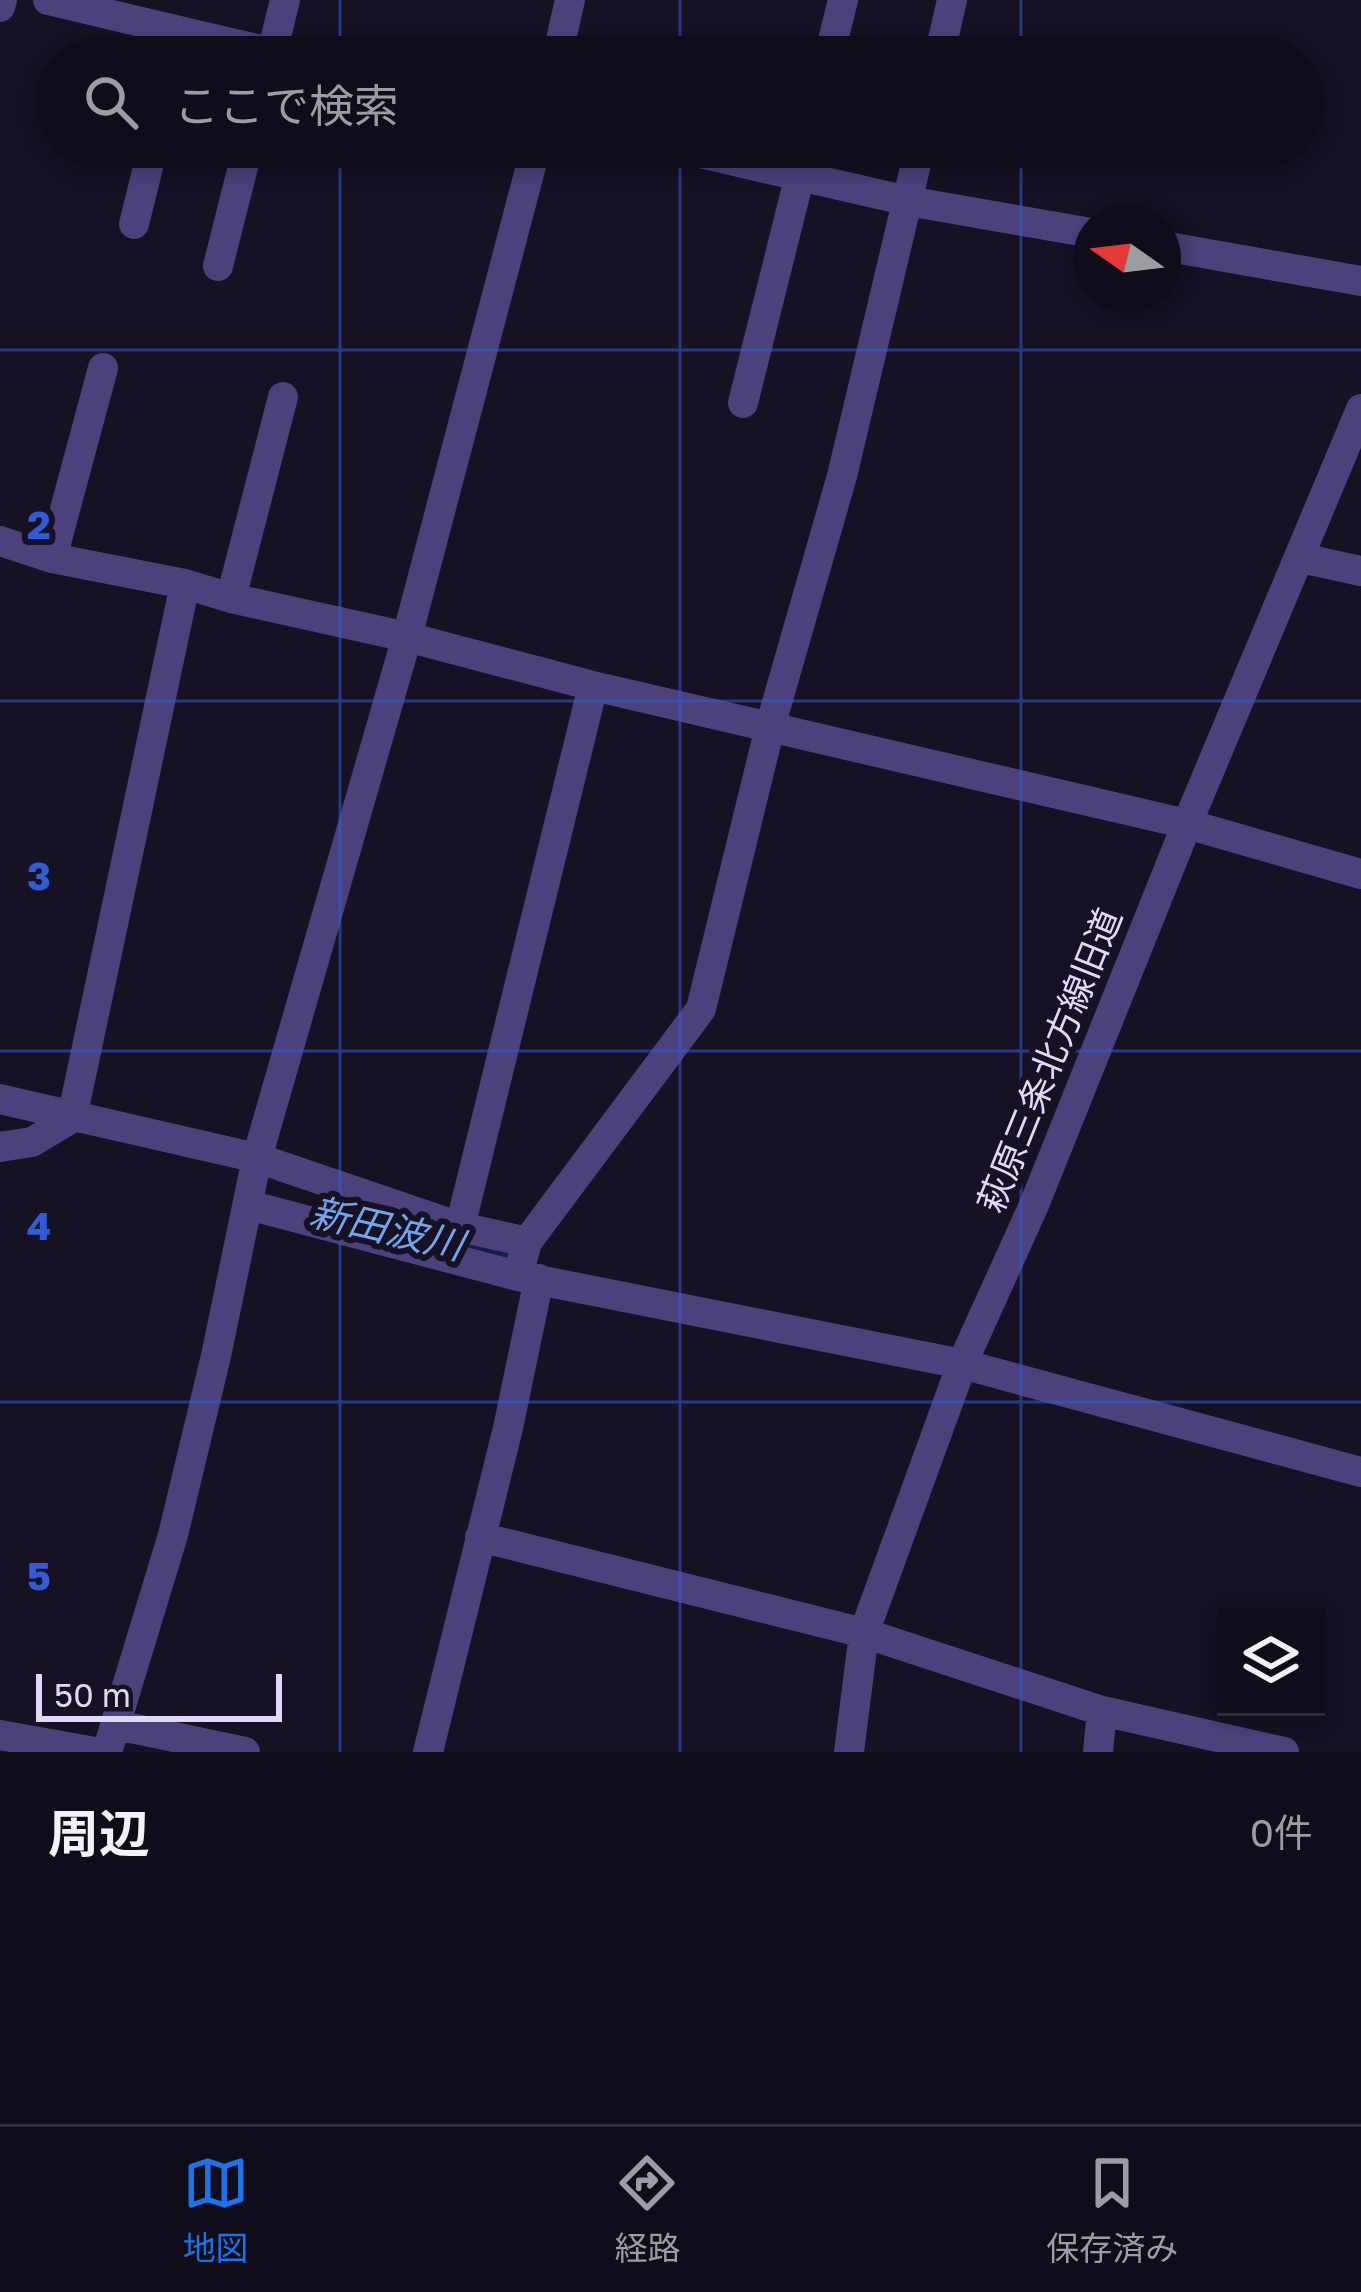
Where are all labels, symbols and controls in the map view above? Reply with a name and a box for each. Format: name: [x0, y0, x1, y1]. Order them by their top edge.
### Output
search box: [36, 36, 1325, 168]
icon: search: [78, 69, 144, 135]
text: ここで検索: [174, 78, 399, 132]
north arrow: [1073, 204, 1181, 312]
text: 2: [27, 501, 51, 548]
text: 3: [27, 852, 51, 899]
street label: 萩原三条北方線旧道: [968, 902, 1130, 1218]
water label: 新田波川: [306, 1188, 472, 1269]
text: 4: [27, 1202, 51, 1249]
text: 5: [27, 1552, 51, 1599]
map controls: [1217, 1608, 1325, 1716]
button: layers: [1217, 1608, 1325, 1716]
scale bar: [36, 1668, 282, 1721]
text: 50 m: [54, 1675, 131, 1714]
text: 周辺: [48, 1802, 150, 1863]
text: 0件: [1250, 1809, 1313, 1856]
tab: 地図: [183, 2150, 249, 2270]
tab: 経路: [614, 2150, 680, 2270]
tab: 保存済み: [1046, 2150, 1178, 2270]

